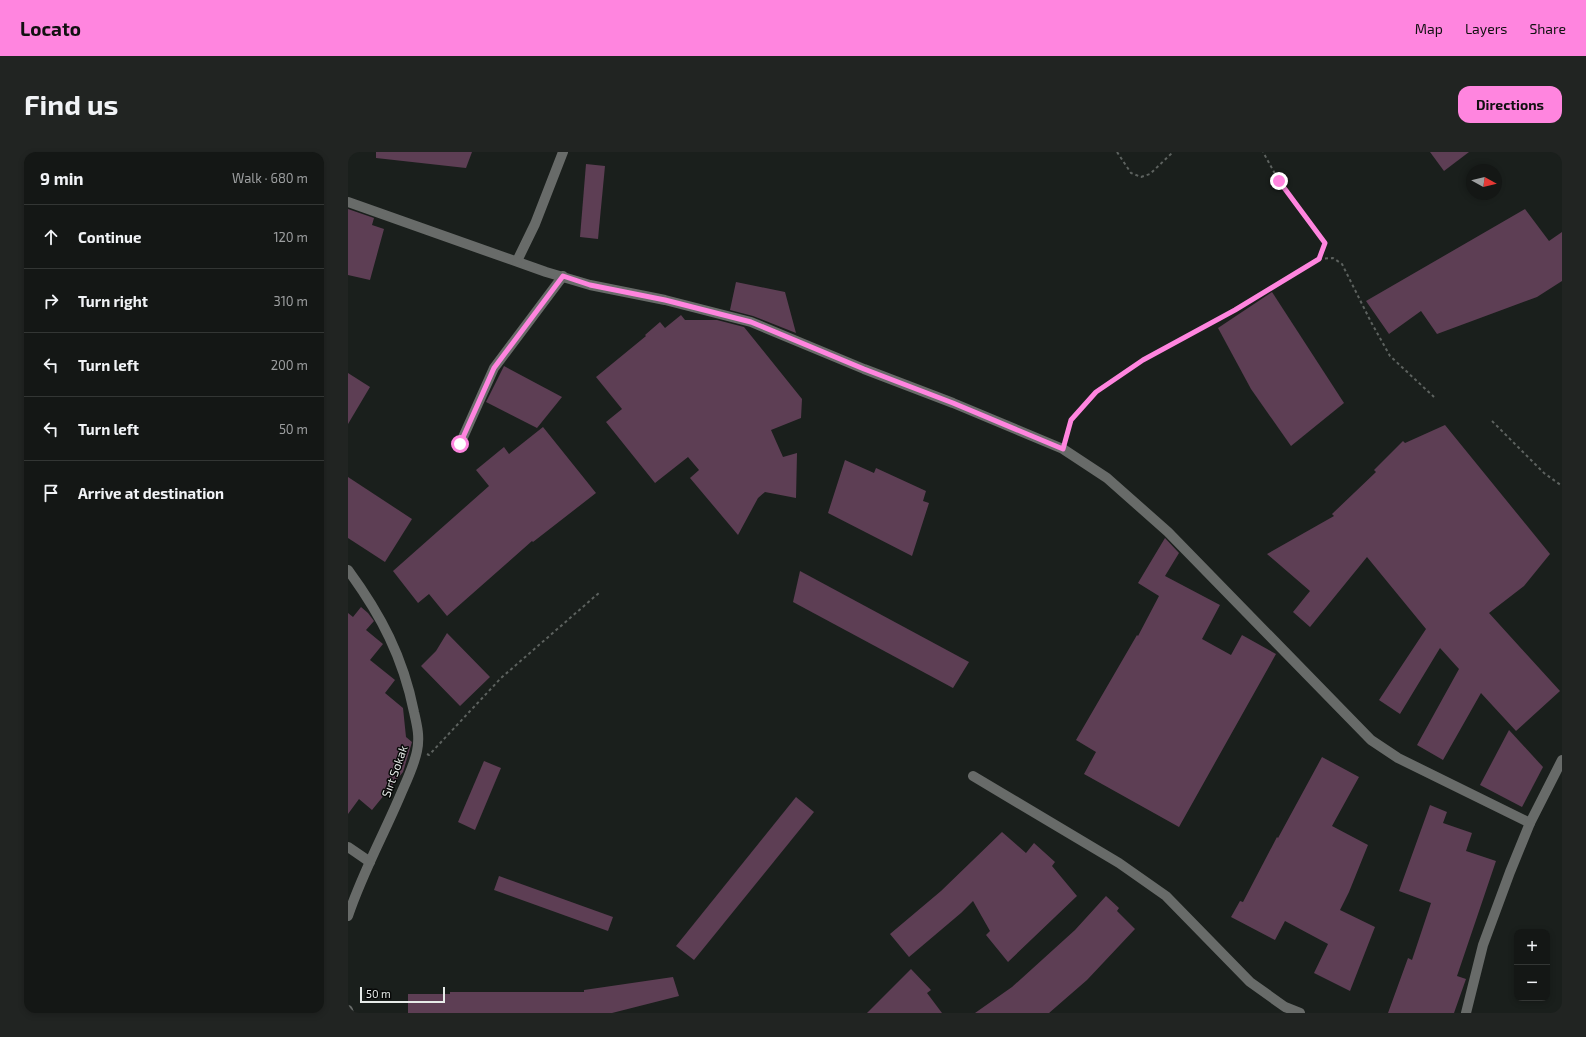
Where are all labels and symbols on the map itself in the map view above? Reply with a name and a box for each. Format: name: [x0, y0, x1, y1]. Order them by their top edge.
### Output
north arrow: [1466, 164, 1502, 200]
route end: [1270, 172, 1288, 190]
route start: [451, 435, 469, 453]
street label: Sırt Sokak: [378, 743, 410, 799]
scale bar: [360, 985, 445, 1004]

